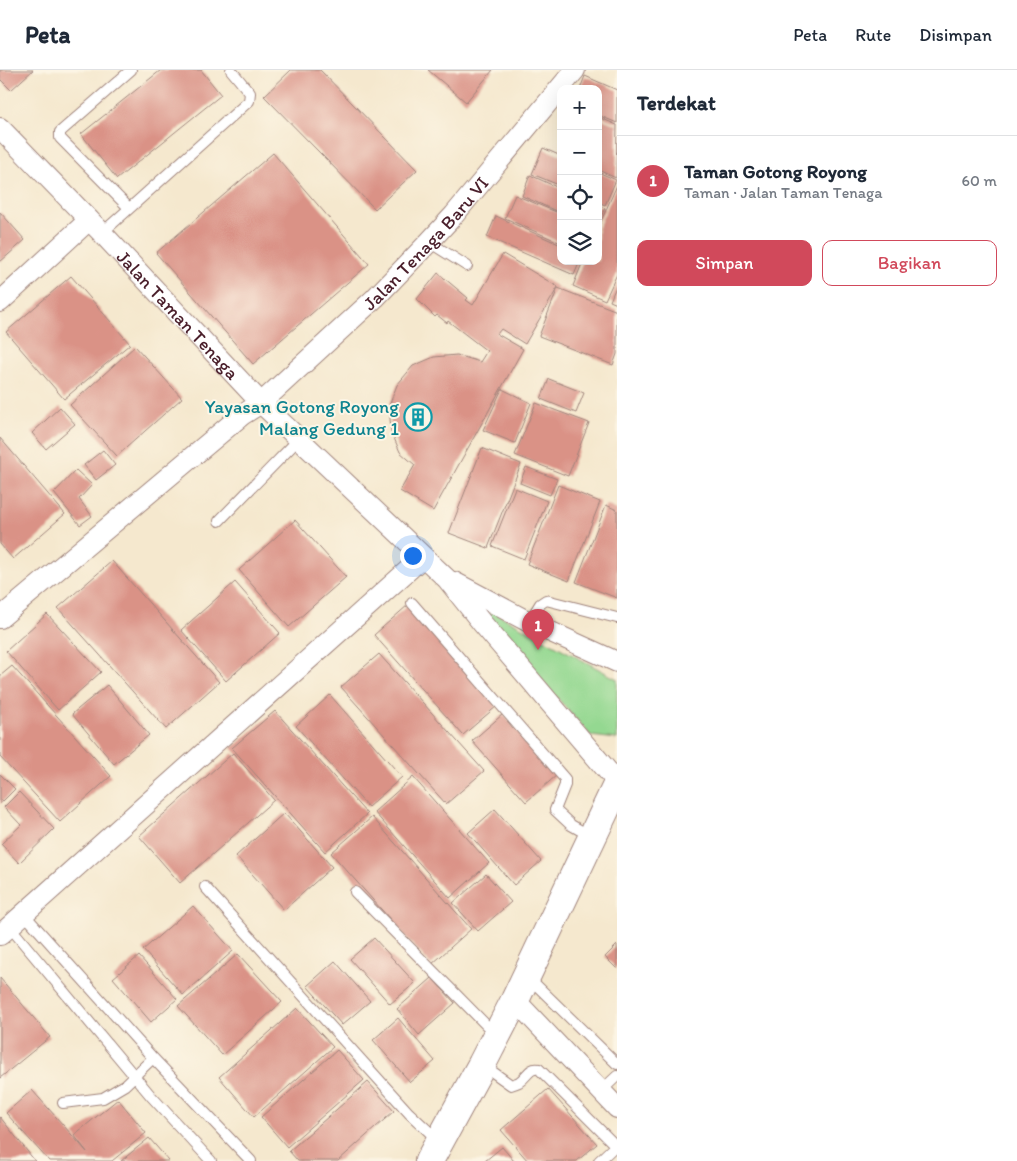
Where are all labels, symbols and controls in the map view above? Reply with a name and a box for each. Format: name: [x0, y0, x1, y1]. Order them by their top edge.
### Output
text: Peta: [25, 20, 70, 49]
text: Peta: [793, 24, 827, 46]
text: Rute: [855, 24, 891, 46]
text: Disimpan: [919, 24, 992, 46]
map controls: [557, 85, 602, 265]
button: +: [557, 85, 602, 130]
text: Terdekat: [637, 90, 716, 115]
button: −: [557, 130, 602, 175]
text: Taman Gotong Royong: [684, 160, 867, 183]
street label: Jalan Tenaga Baru VI: [358, 171, 493, 315]
text: 1: [649, 171, 657, 190]
text: 60 m: [962, 171, 997, 190]
button: locate: [557, 175, 602, 220]
text: Taman · Jalan Taman Tenaga: [684, 183, 883, 202]
button: layers: [557, 220, 602, 265]
button: Simpan: [637, 240, 812, 286]
button: Bagikan: [822, 240, 997, 286]
street label: Jalan Taman Tenaga: [112, 245, 244, 384]
place label: Yayasan Gotong Royong Malang Gedung 1: [205, 395, 399, 440]
building icon: Yayasan Gotong Royong Malang Gedung 1: [403, 402, 433, 432]
your location: [400, 543, 426, 569]
pin: 1: [522, 609, 554, 650]

